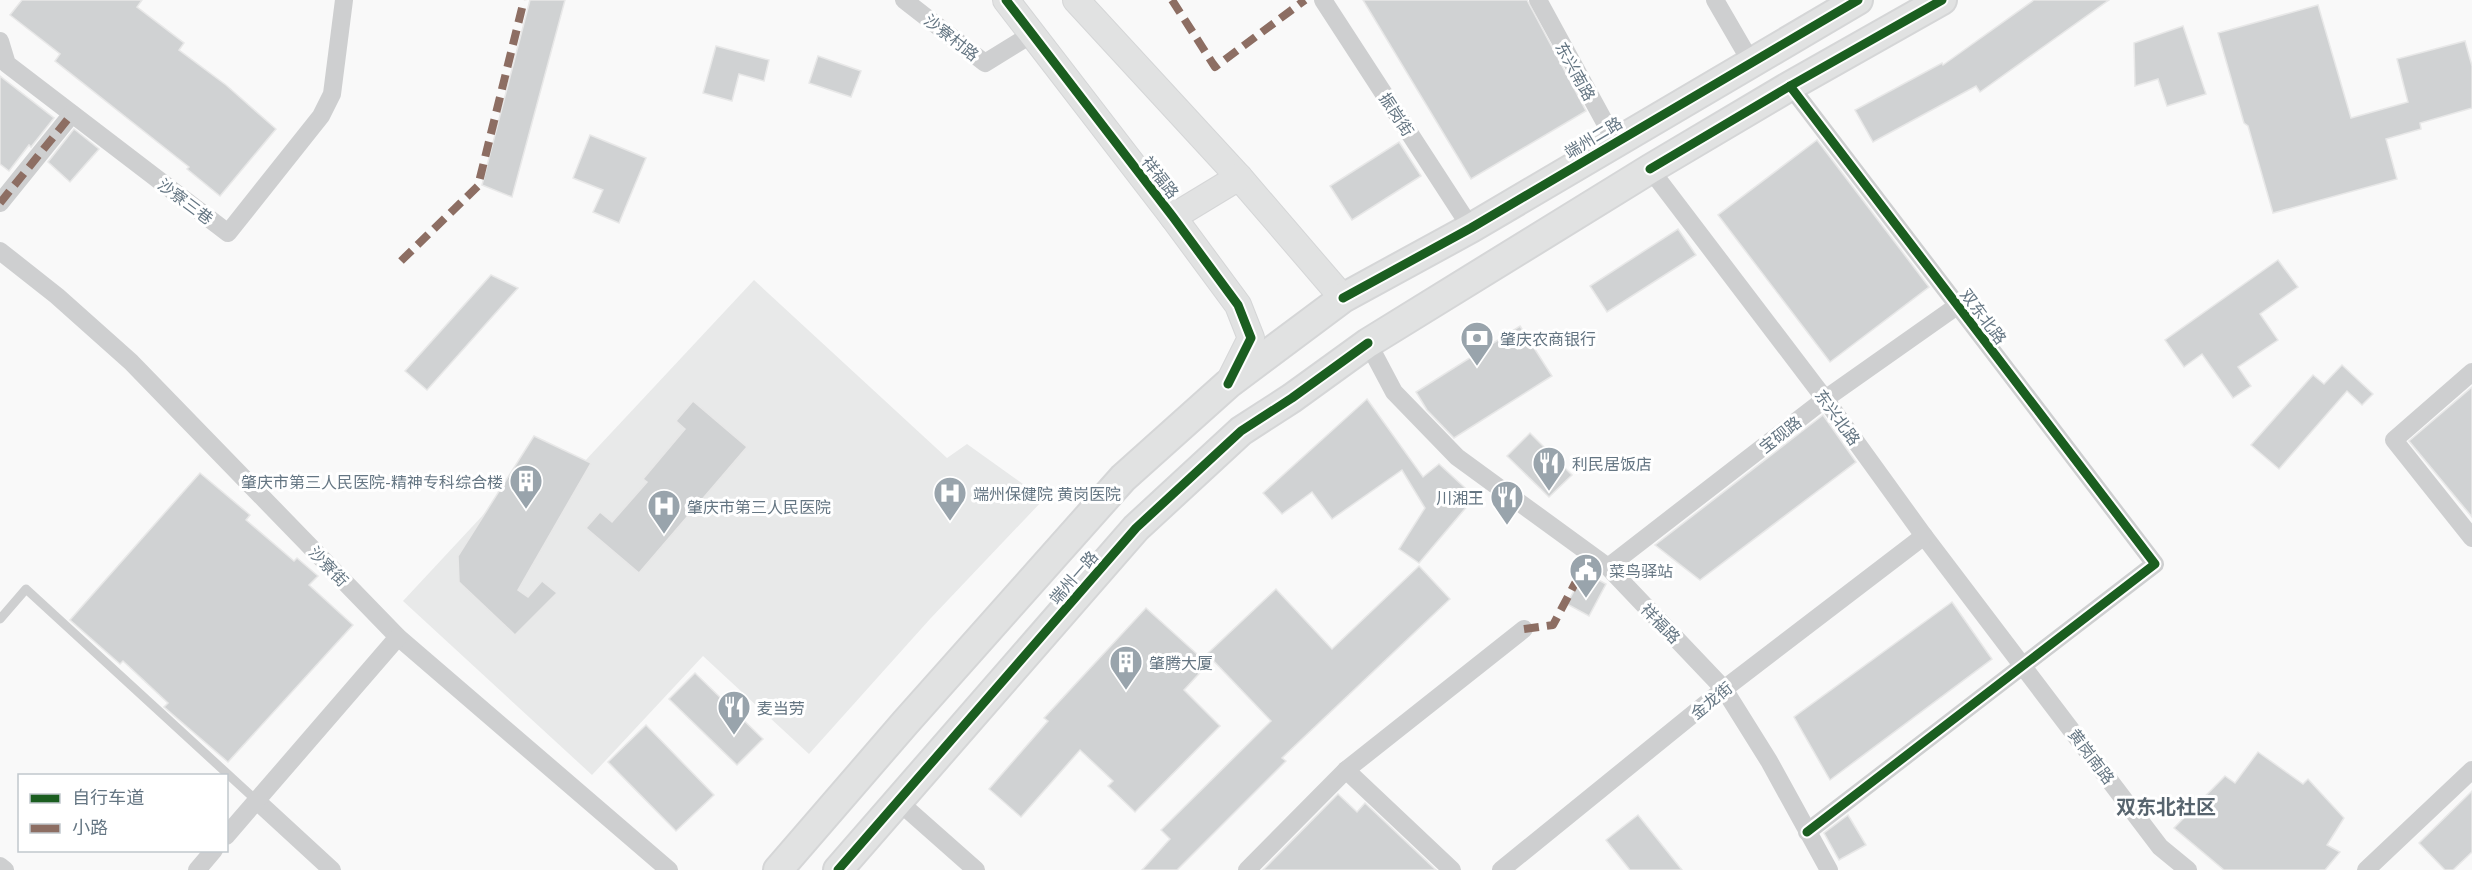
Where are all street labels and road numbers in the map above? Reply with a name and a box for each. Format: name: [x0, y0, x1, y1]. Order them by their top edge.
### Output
street label: 沙寮村路: [921, 10, 983, 64]
street label: 东兴南路: [1552, 38, 1600, 104]
street label: 振岗街: [1376, 89, 1418, 139]
street label: 端州二路: [1561, 112, 1625, 162]
street label: 祥福路: [1139, 152, 1183, 202]
street label: 沙寮三巷: [155, 174, 217, 228]
street label: 双东北路: [1957, 285, 2011, 347]
street label: 东兴北路: [1812, 386, 1864, 448]
street label: 宝砚路: [1755, 412, 1805, 456]
street label: 沙寮街: [305, 542, 353, 590]
street label: 端州一路: [1045, 547, 1101, 607]
street label: 祥福路: [1637, 599, 1685, 647]
street label: 金龙街: [1686, 678, 1736, 722]
street label: 黄岗南路: [2065, 725, 2119, 787]

